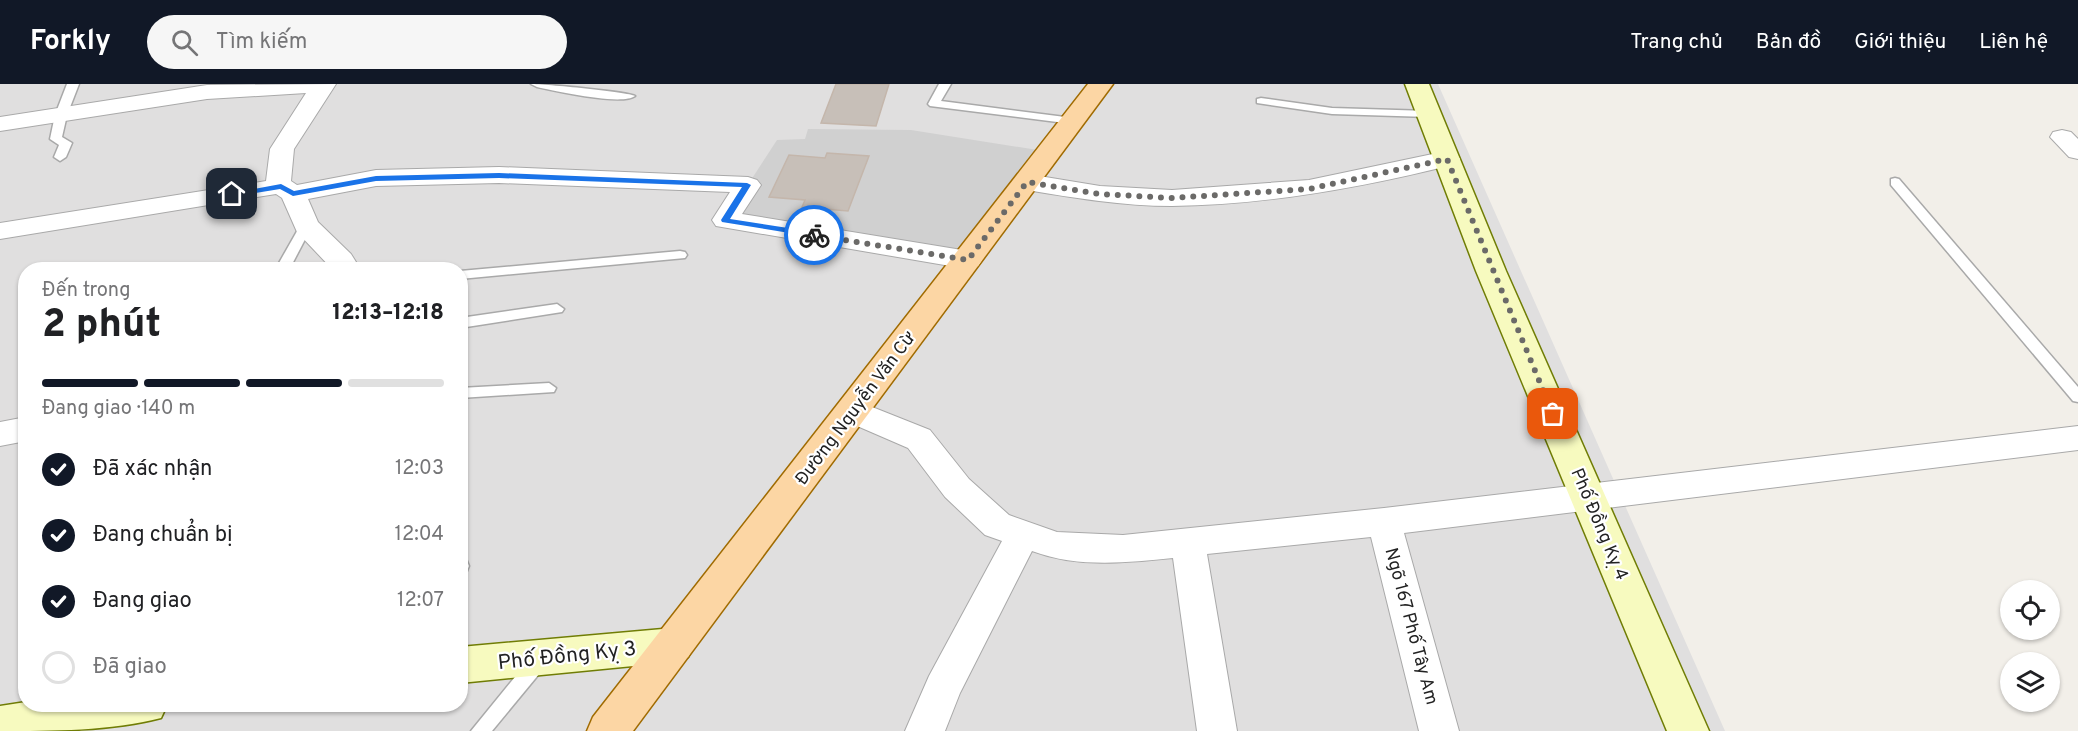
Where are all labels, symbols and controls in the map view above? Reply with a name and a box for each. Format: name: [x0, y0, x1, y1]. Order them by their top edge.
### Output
search box: [147, 15, 567, 69]
text: Forkly: [30, 24, 111, 60]
icon: search: [168, 26, 201, 59]
text: Tìm kiếm: [216, 29, 307, 56]
text: Trang chủ: [1630, 29, 1723, 56]
text: Bản đồ: [1756, 29, 1821, 56]
text: Giới thiệu: [1854, 29, 1946, 56]
text: Liên hệ: [1979, 29, 2048, 56]
pin: [206, 168, 257, 219]
icon: home: [215, 177, 248, 210]
courier: [784, 205, 844, 265]
icon: bike: [798, 219, 831, 252]
text: Đến trong: [42, 278, 131, 304]
text: 12:13–12:18: [332, 300, 444, 327]
text: 2 phút: [42, 302, 161, 351]
street label: Đường Nguyễn Văn Cừ: [789, 326, 922, 490]
pin: [1527, 388, 1578, 439]
text: Đang giao · 140 m: [42, 396, 195, 422]
icon: bag: [1536, 397, 1569, 430]
icon: check: [42, 453, 75, 486]
text: Đã xác nhận: [93, 456, 212, 483]
text: 12:03: [395, 456, 444, 482]
street label: Phố Đồng Kỵ 4: [1565, 465, 1633, 584]
icon: check: [42, 519, 75, 552]
text: Đang chuẩn bị: [93, 522, 233, 549]
text: 12:04: [395, 522, 444, 548]
street label: Ngõ 167 Phố Tây Am: [1379, 545, 1444, 708]
map controls: [2000, 580, 2060, 712]
button: locate: [2000, 580, 2060, 640]
icon: check: [42, 585, 75, 618]
text: Đang giao: [93, 588, 192, 615]
text: 12:07: [397, 588, 444, 614]
street label: Phố Đồng Kỵ 3: [497, 636, 638, 677]
button: layers: [2000, 652, 2060, 712]
text: Đã giao: [93, 654, 167, 681]

